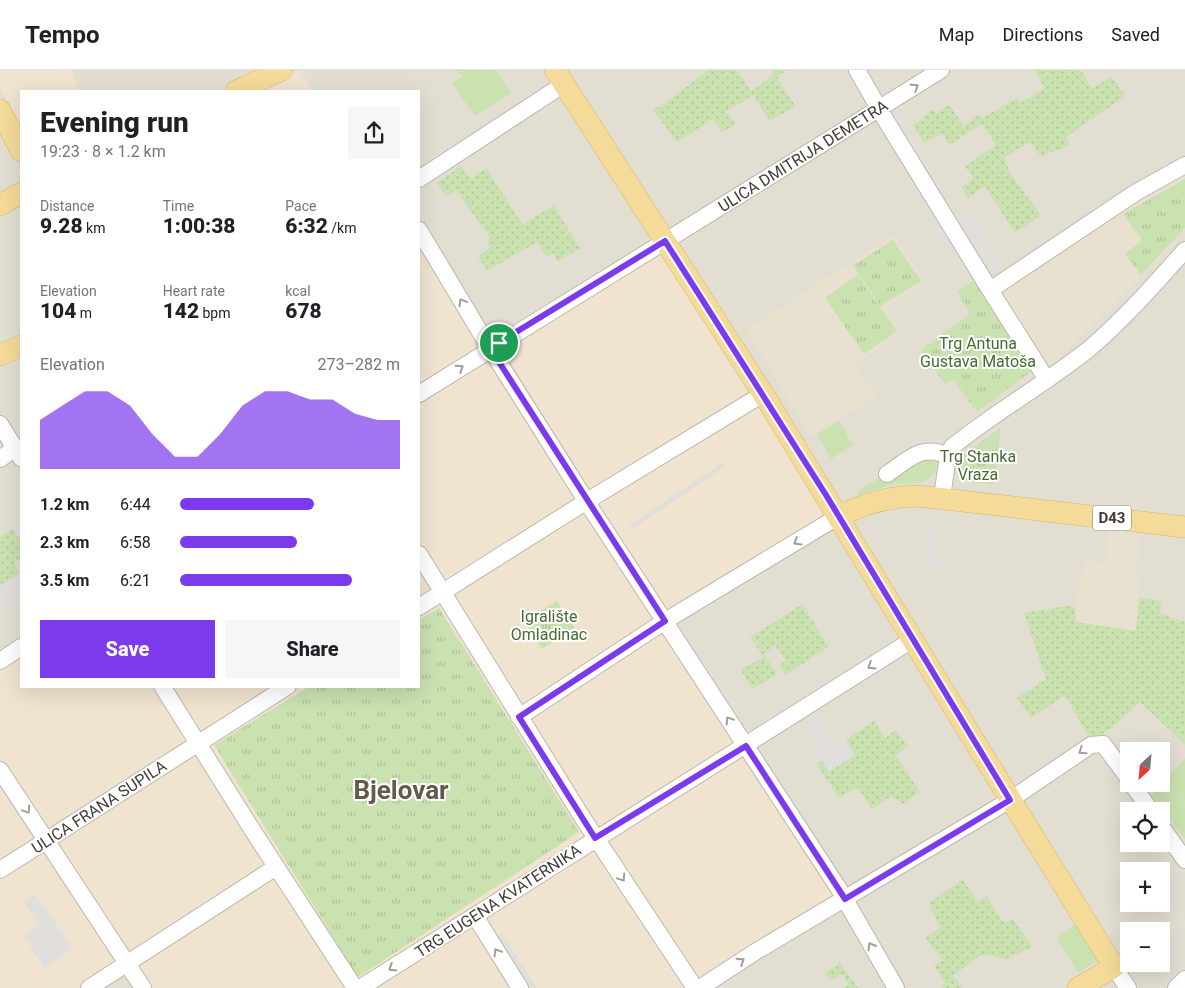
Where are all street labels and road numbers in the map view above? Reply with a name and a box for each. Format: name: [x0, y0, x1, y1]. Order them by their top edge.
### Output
street label: ULICA DMITRIJA DEMETRA: [715, 96, 892, 216]
road number: D43: [1093, 506, 1131, 530]
street label: ULICA FRANA SUPILA: [28, 756, 170, 858]
street label: TRG EUGENA KVATERNIKA: [412, 840, 585, 962]

